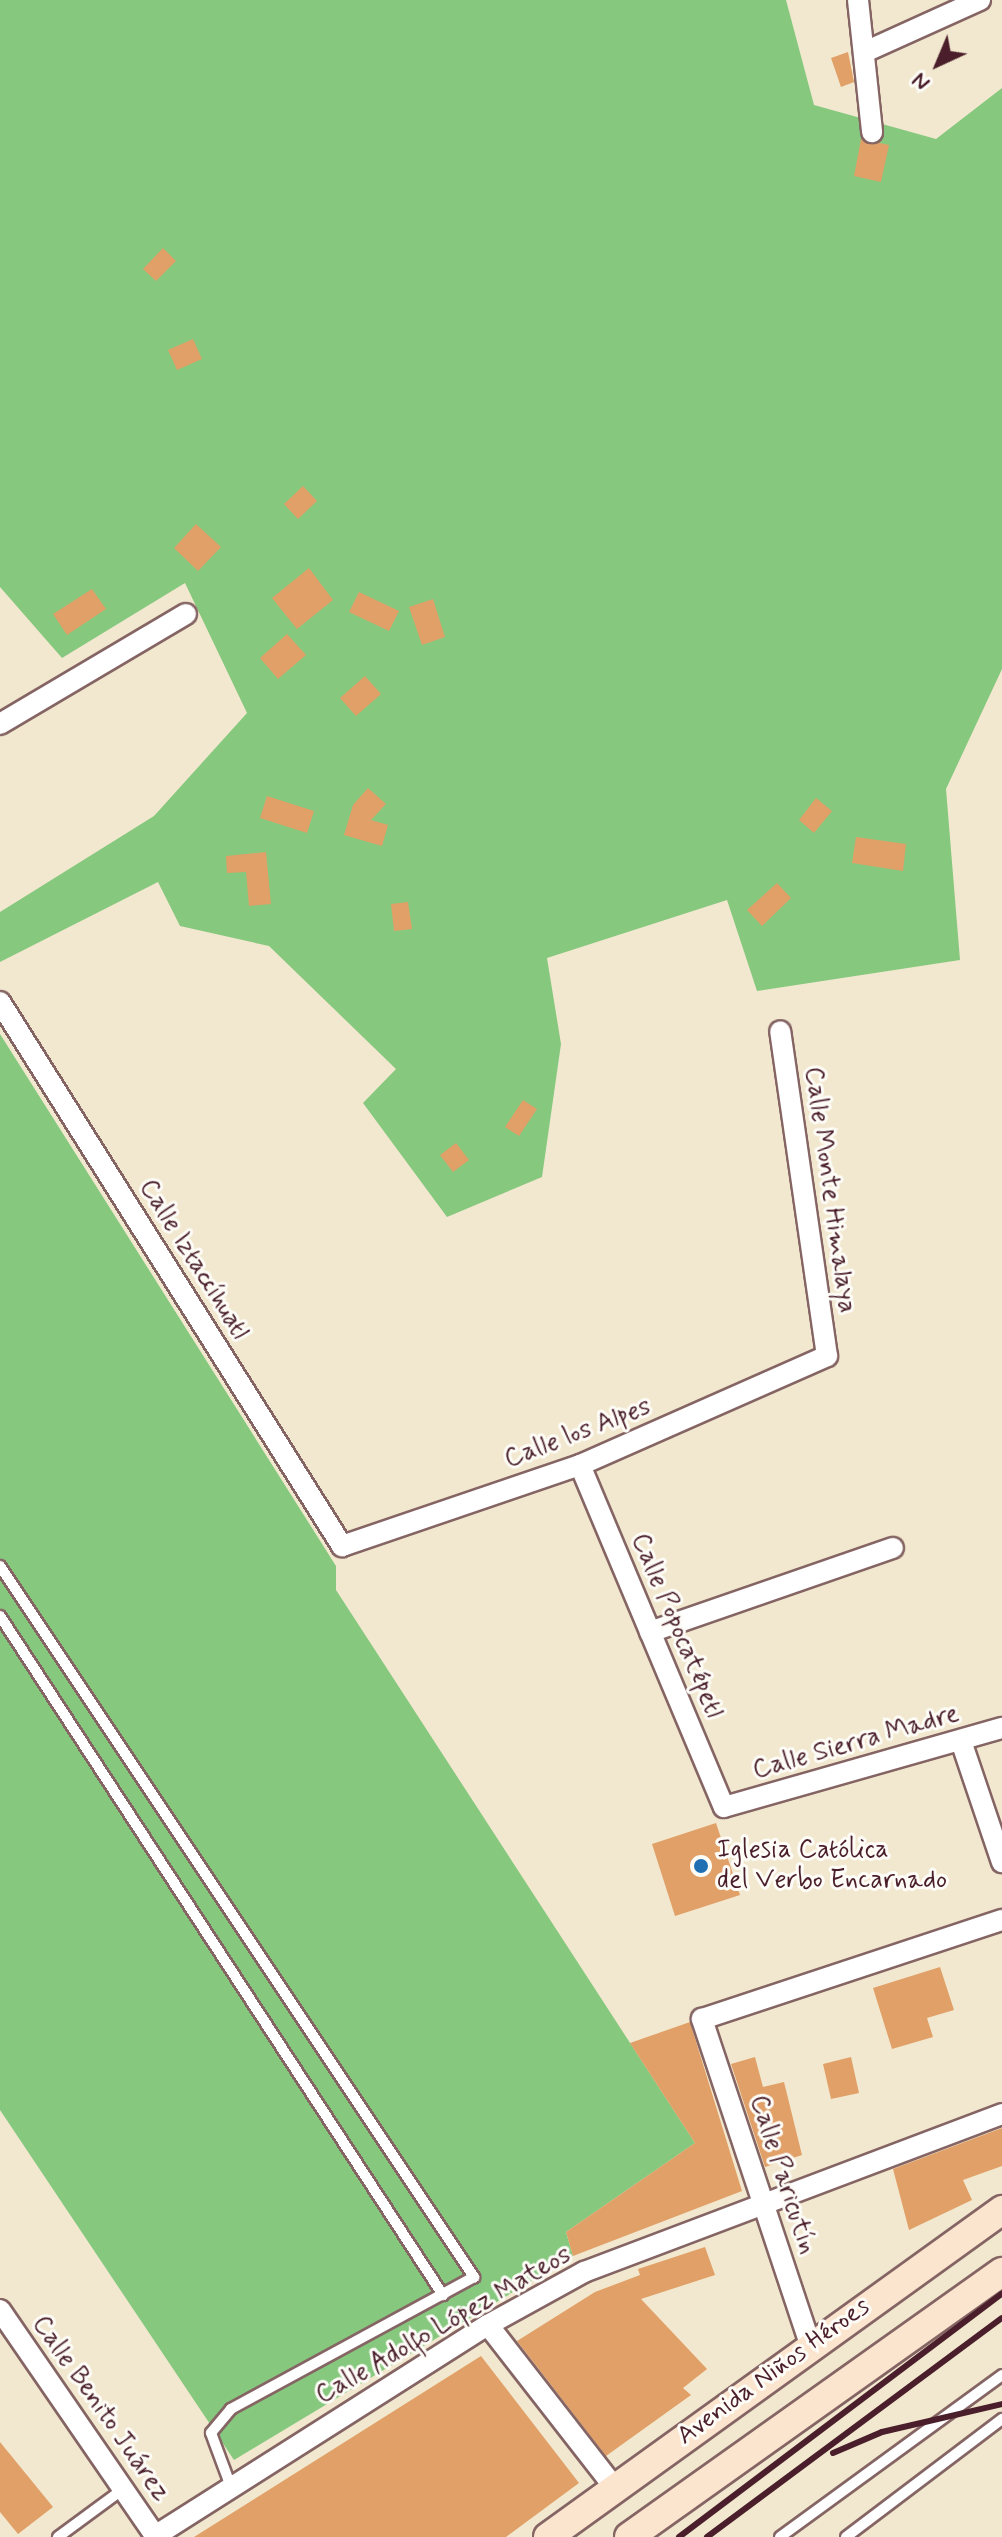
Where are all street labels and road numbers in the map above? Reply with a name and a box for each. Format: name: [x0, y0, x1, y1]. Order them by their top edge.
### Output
street label: Calle Monte Himalaya: [796, 1065, 862, 1315]
street label: Calle Iztaccíhuatl: [130, 1172, 256, 1348]
street label: Calle los Alpes: [500, 1391, 656, 1477]
street label: Calle Popocatépetl: [623, 1529, 729, 1723]
street label: Calle Sierra Madre: [749, 1699, 963, 1787]
street label: Calle Paricutín: [741, 2090, 823, 2260]
street label: Calle Adolfo López Mateos: [314, 2242, 574, 2410]
street label: Avenida Niños Héroes: [671, 2291, 877, 2453]
street label: Calle Benito Juárez: [25, 2311, 175, 2507]

